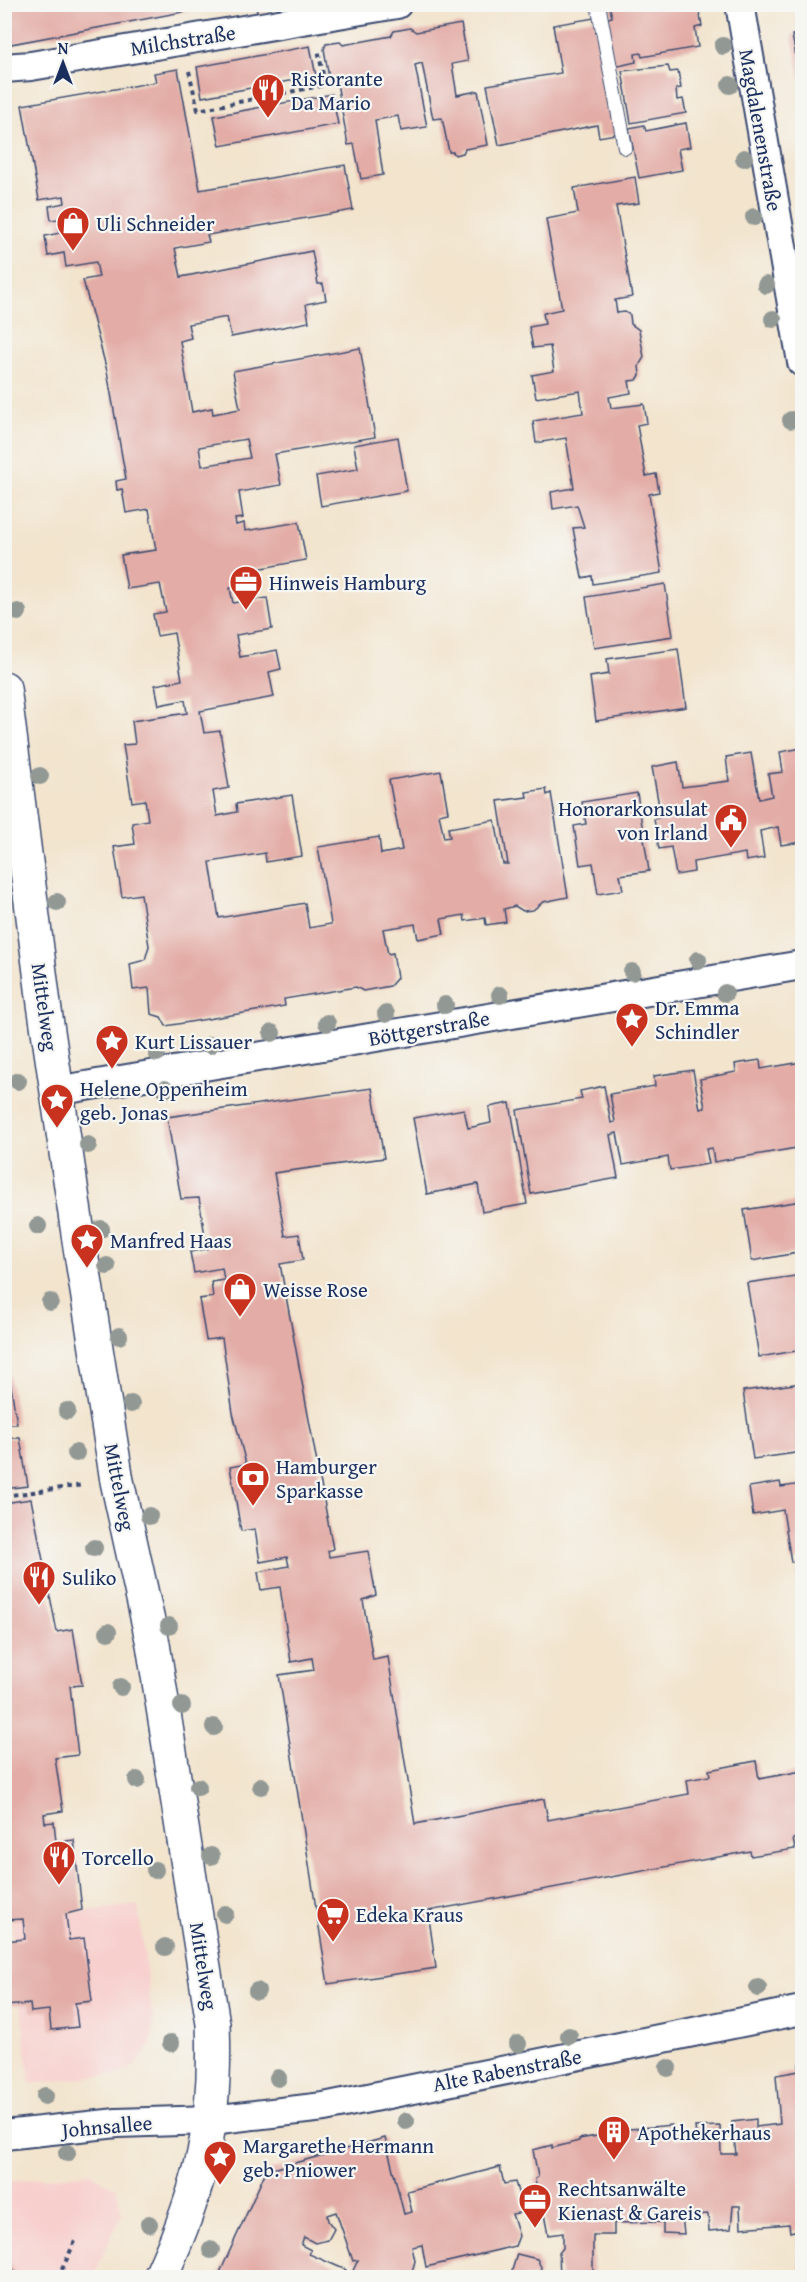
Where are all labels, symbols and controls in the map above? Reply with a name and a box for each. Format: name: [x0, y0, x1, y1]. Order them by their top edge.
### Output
street label: Milchstraße: [128, 16, 238, 64]
north arrow: [33, 33, 93, 93]
text: N: [58, 36, 69, 60]
street label: Magdalenenstraße: [731, 46, 791, 214]
place label: Ristorante Da Mario: [291, 63, 383, 118]
restaurant icon: Ristorante Da Mario: [250, 72, 286, 119]
shop icon: Uli Schneider: [55, 205, 91, 252]
place label: Uli Schneider: [96, 208, 215, 239]
office icon: Hinweis Hamburg: [228, 564, 264, 611]
place label: Hinweis Hamburg: [269, 567, 427, 598]
place label: Honorarkonsulat von Irland: [558, 793, 709, 848]
public building icon: Honorarkonsulat von Irland: [713, 802, 749, 849]
street label: Mittelweg: [23, 961, 67, 1054]
place label: Dr. Emma Schindler: [655, 992, 740, 1047]
place icon: Dr. Emma Schindler: [614, 1001, 650, 1048]
street label: Böttgerstraße: [366, 1002, 492, 1054]
place icon: Kurt Lissauer: [94, 1023, 130, 1070]
place label: Kurt Lissauer: [135, 1026, 252, 1057]
place label: Helene Oppenheim geb. Jonas: [80, 1073, 248, 1128]
place icon: Helene Oppenheim geb. Jonas: [39, 1082, 75, 1129]
place icon: Manfred Haas: [69, 1222, 105, 1269]
place label: Manfred Haas: [110, 1225, 232, 1256]
shop icon: Weisse Rose: [222, 1271, 258, 1318]
place label: Weisse Rose: [263, 1274, 368, 1305]
street label: Mittelweg: [96, 1441, 144, 1534]
place label: Hamburger Sparkasse: [276, 1451, 377, 1506]
bank icon: Hamburger Sparkasse: [235, 1460, 271, 1507]
restaurant icon: Suliko: [21, 1559, 57, 1606]
place label: Suliko: [62, 1562, 116, 1593]
restaurant icon: Torcello: [41, 1839, 77, 1886]
place label: Torcello: [82, 1842, 154, 1873]
supermarket icon: Edeka Kraus: [315, 1896, 351, 1943]
place label: Edeka Kraus: [356, 1899, 463, 1930]
street label: Mittelweg: [182, 1920, 226, 2013]
street label: Alte Rabenstraße: [430, 2040, 584, 2100]
street label: Johnsallee: [57, 2107, 154, 2146]
building icon: Apothekerhaus: [596, 2114, 632, 2161]
place label: Apothekerhaus: [637, 2117, 771, 2148]
place label: Margarethe Hermann geb. Pniower: [243, 2130, 434, 2185]
place icon: Margarethe Hermann geb. Pniower: [202, 2139, 238, 2186]
place label: Rechtsanwälte Kienast & Gareis: [558, 2173, 702, 2228]
office icon: Rechtsanwälte Kienast & Gareis: [517, 2182, 553, 2229]

